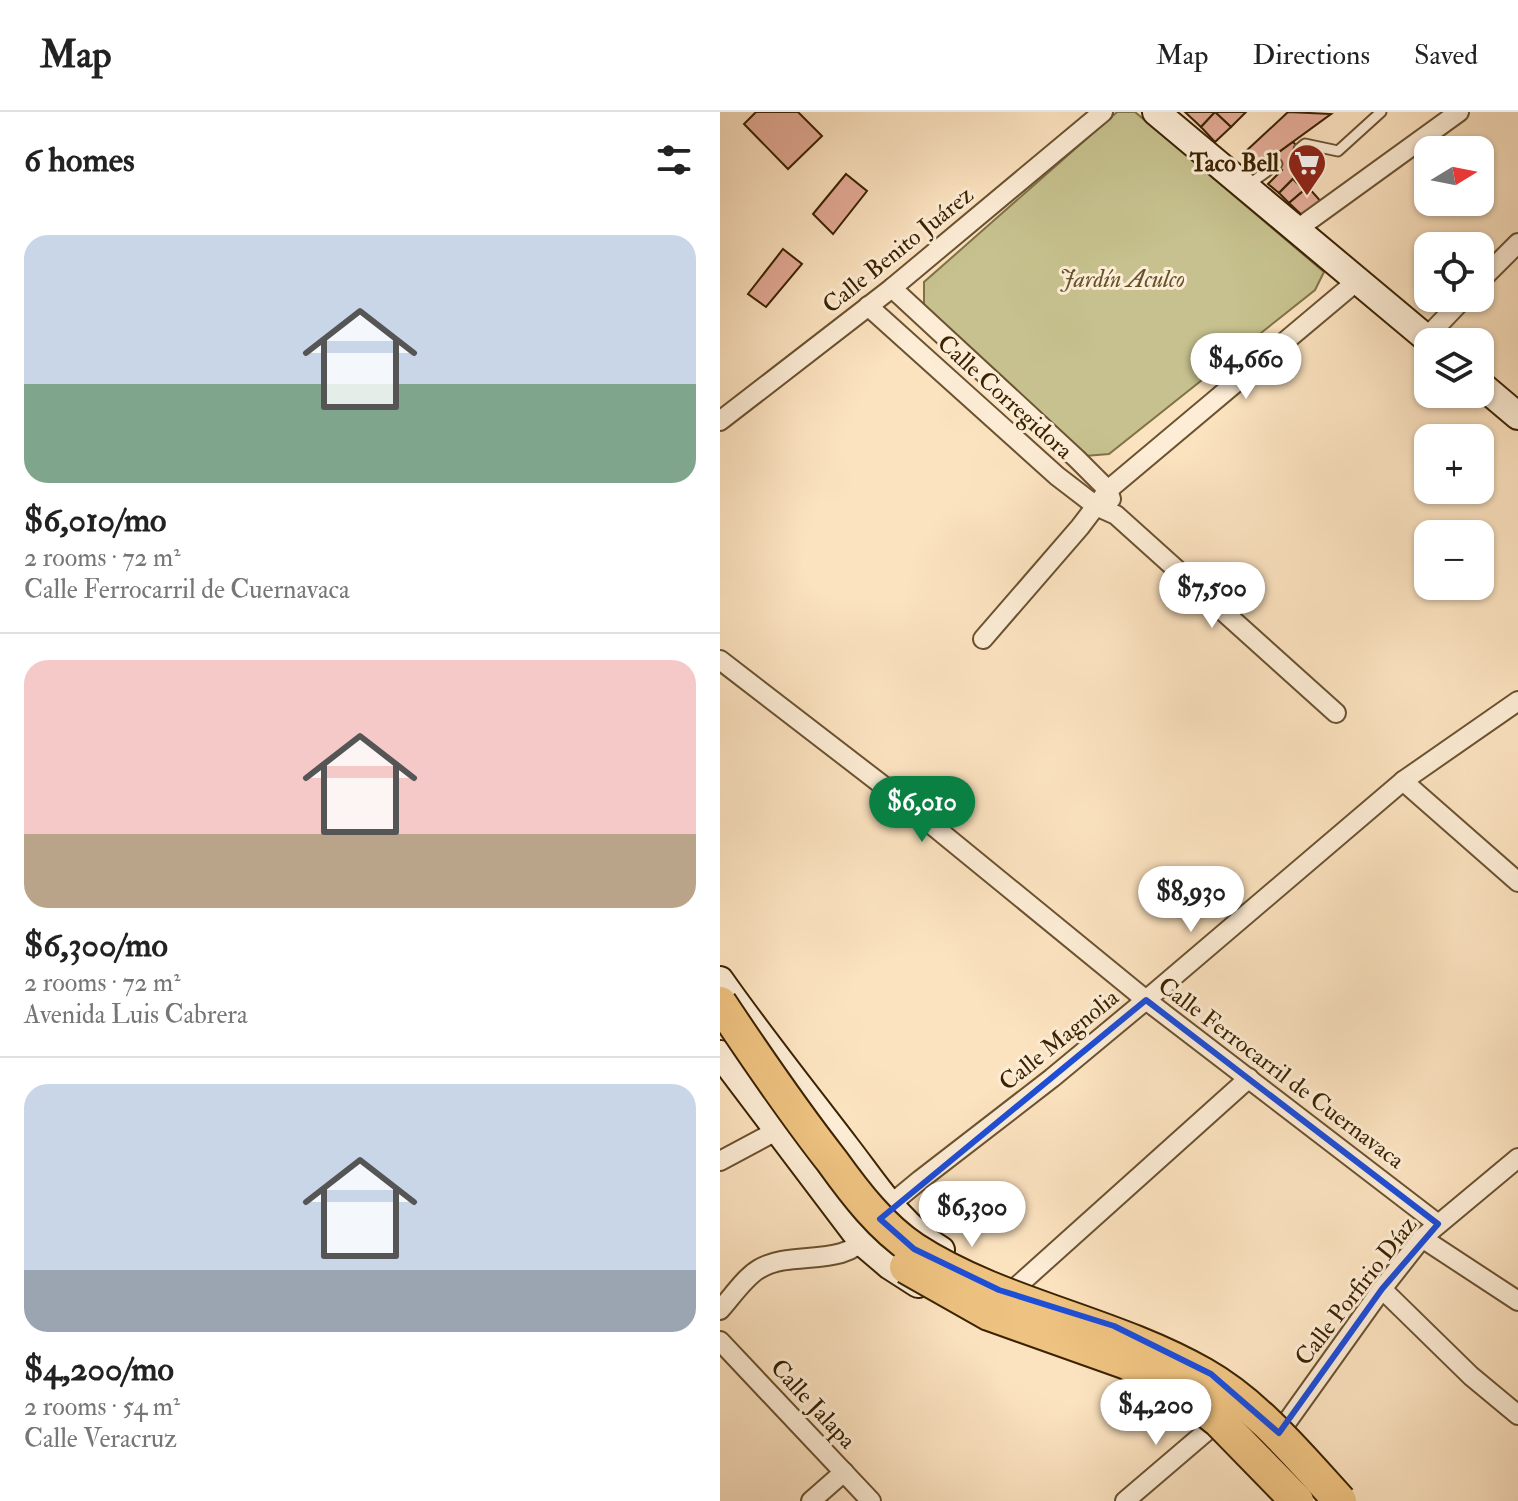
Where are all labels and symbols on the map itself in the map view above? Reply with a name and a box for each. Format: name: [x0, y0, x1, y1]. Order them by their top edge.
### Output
north arrow: [1414, 136, 1494, 216]
supermarket icon: Taco Bell: [1286, 142, 1328, 197]
place label: Taco Bell: [1189, 148, 1280, 179]
street label: Calle Benito Juárez: [816, 179, 980, 320]
park label: Jardín Aculco: [1059, 264, 1185, 295]
street label: Calle Corregidora: [931, 328, 1080, 467]
pin: $4,660: [1181, 333, 1311, 401]
pin: $7,500: [1147, 562, 1277, 630]
pin: $6,010: [857, 776, 987, 844]
pin: $8,930: [1126, 866, 1256, 934]
street label: Calle Ferrocarril de Cuernavaca: [1152, 970, 1411, 1177]
street label: Calle Magnolia: [993, 981, 1126, 1098]
pin: $6,300: [907, 1181, 1037, 1249]
street label: Calle Porfirio Díaz: [1288, 1210, 1424, 1372]
street label: Calle Jalapa: [764, 1353, 863, 1456]
pin: $4,200: [1091, 1379, 1221, 1447]

